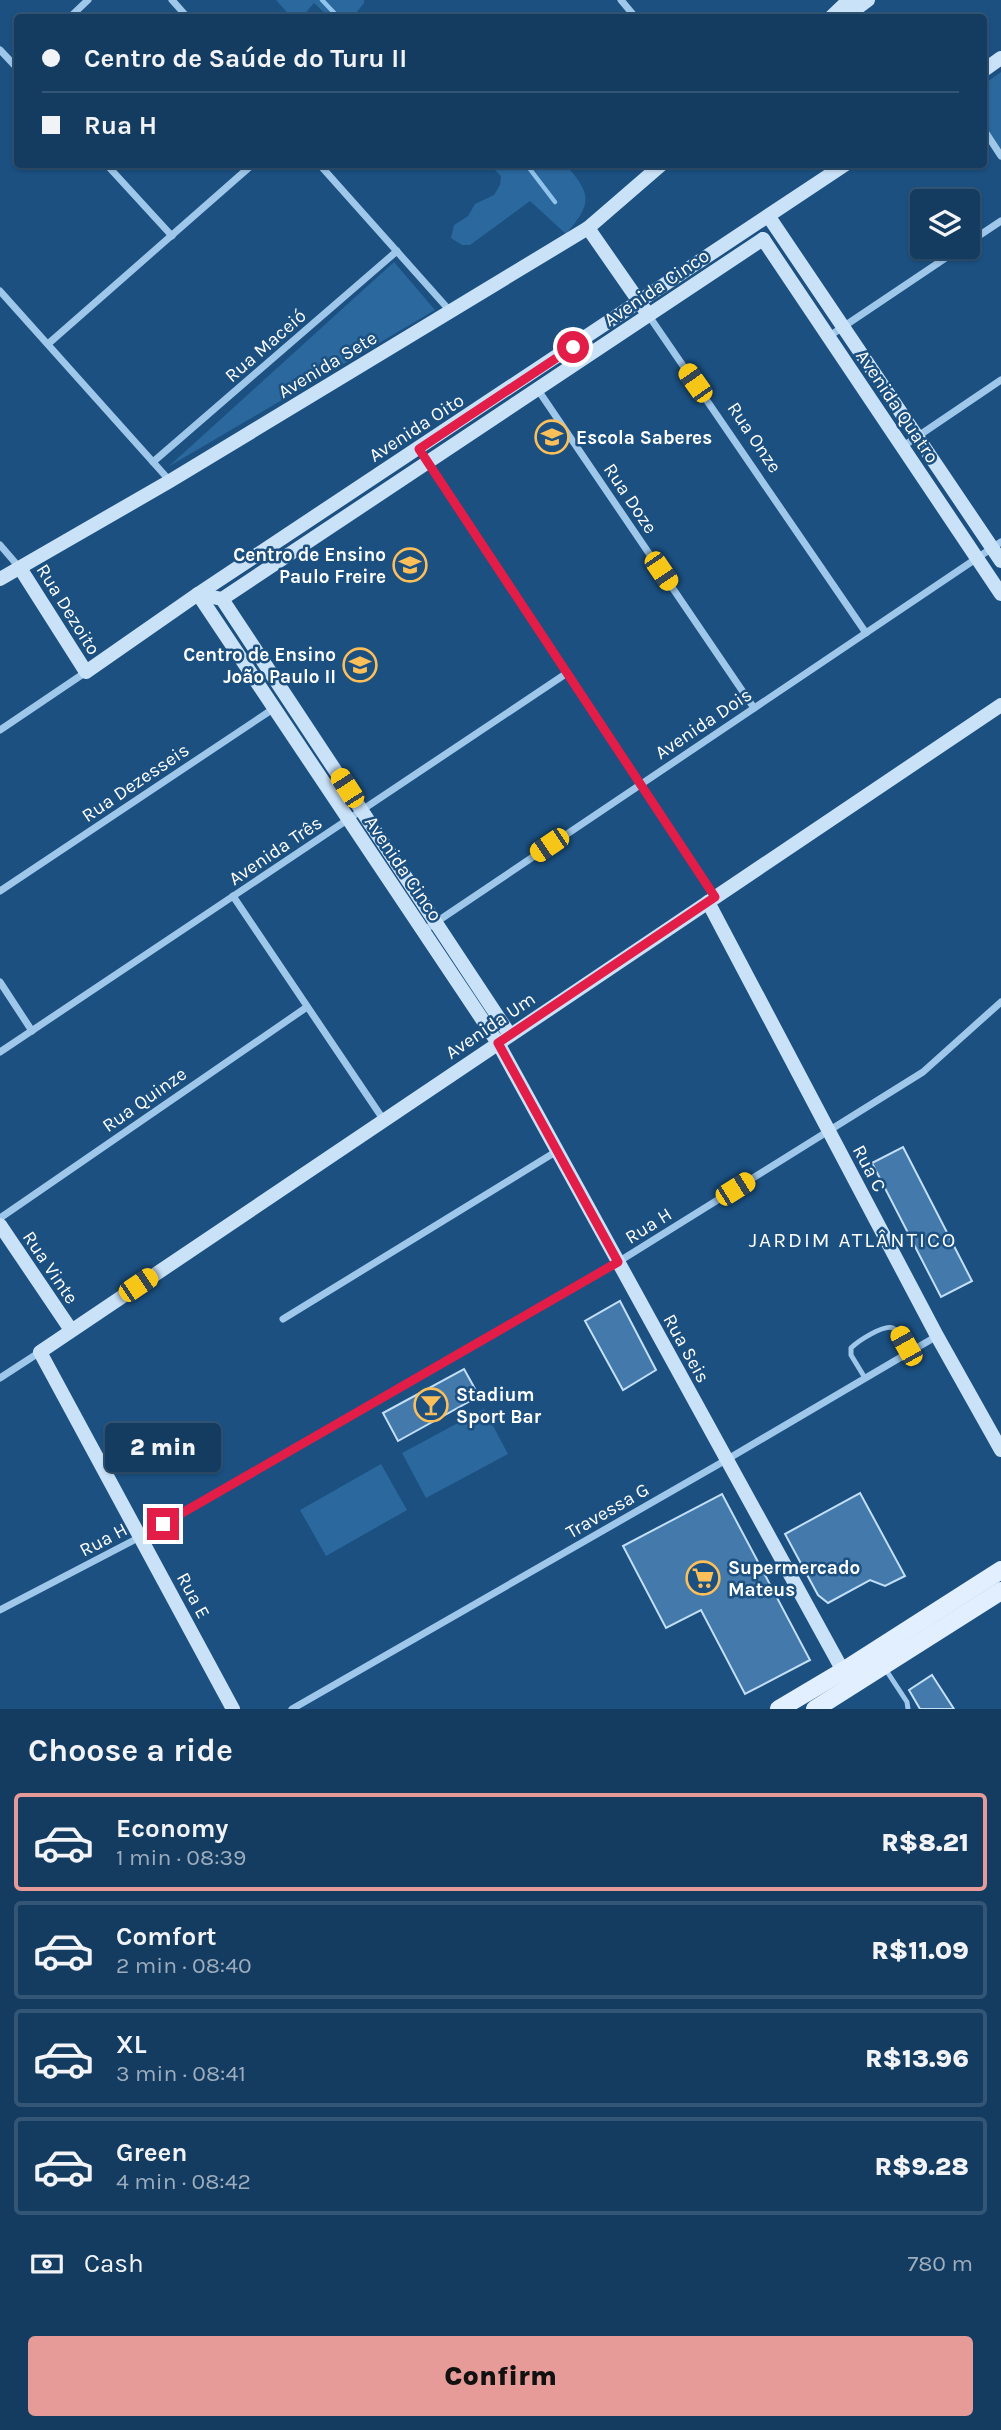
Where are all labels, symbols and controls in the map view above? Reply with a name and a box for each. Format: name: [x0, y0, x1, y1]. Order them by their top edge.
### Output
text: Centro de Saúde do Turu II: [84, 43, 407, 74]
text: Rua H: [84, 110, 157, 141]
map controls: [910, 189, 980, 259]
button: layers: [910, 189, 980, 259]
street label: Avenida Cinco: [600, 245, 713, 331]
street label: Rua Maceió: [221, 305, 311, 387]
street label: Avenida Sete: [274, 327, 381, 403]
route start: [557, 331, 589, 363]
street label: Avenida Quatro: [851, 346, 943, 467]
car: [675, 360, 716, 406]
street label: Avenida Oito: [365, 389, 468, 467]
street label: Rua Onze: [723, 398, 786, 477]
school or university icon: Escola Saberes: [533, 418, 571, 456]
place label: Escola Saberes: [576, 427, 712, 449]
street label: Rua Doze: [599, 459, 662, 538]
place label: Centro de Ensino Paulo Freire: [233, 544, 386, 588]
school or university icon: Centro de Ensino Paulo Freire: [391, 546, 429, 584]
car: [641, 548, 682, 594]
street label: Rua Dezoito: [32, 560, 105, 659]
place label: Centro de Ensino João Paulo II: [183, 644, 336, 688]
school or university icon: Centro de Ensino João Paulo II: [341, 646, 379, 684]
street label: Avenida Dois: [651, 683, 756, 764]
street label: Rua Dezesseis: [78, 739, 193, 827]
car: [327, 765, 368, 811]
street label: Avenida Três: [225, 812, 326, 890]
street label: Avenida Cinco: [360, 812, 446, 925]
car: [526, 825, 573, 865]
street label: Avenida Um: [442, 988, 540, 1064]
street label: Rua Quinze: [98, 1063, 191, 1137]
street label: Rua C: [848, 1141, 891, 1196]
car: [712, 1169, 759, 1209]
street label: Rua H: [621, 1203, 676, 1249]
street label: Rua Vinte: [18, 1227, 82, 1308]
district label: JARDIM ATLÂNTICO: [749, 1228, 957, 1252]
car: [115, 1265, 162, 1305]
street label: Rua Seis: [658, 1310, 714, 1387]
car: [887, 1323, 926, 1369]
place label: Stadium Sport Bar: [456, 1384, 542, 1428]
bar icon: Stadium Sport Bar: [412, 1386, 450, 1424]
callout: 2 min: [105, 1422, 221, 1472]
text: 2 min: [130, 1434, 196, 1461]
street label: Travessa G: [562, 1478, 653, 1543]
route end: [147, 1508, 179, 1540]
street label: Rua H: [76, 1518, 131, 1562]
place label: Supermercado Mateus: [728, 1557, 860, 1601]
supermarket icon: Supermercado Mateus: [684, 1559, 722, 1597]
street label: Rua E: [172, 1569, 214, 1622]
text: Choose a ride: [28, 1732, 233, 1769]
icon: car: [32, 1811, 95, 1874]
text: Economy: [116, 1813, 228, 1844]
text: R$8.21: [881, 1827, 969, 1858]
text: 1 min · 08:39: [116, 1844, 246, 1871]
icon: car: [32, 1919, 95, 1982]
text: Comfort: [116, 1921, 217, 1952]
text: R$11.09: [871, 1935, 969, 1966]
text: 2 min · 08:40: [116, 1952, 252, 1979]
icon: car: [32, 2027, 95, 2090]
text: XL: [116, 2029, 147, 2060]
text: R$13.96: [865, 2043, 969, 2074]
text: 3 min · 08:41: [116, 2060, 246, 2087]
icon: car: [32, 2135, 95, 2198]
text: Green: [116, 2137, 188, 2168]
text: R$9.28: [875, 2151, 969, 2182]
text: 4 min · 08:42: [116, 2168, 251, 2195]
icon: cash: [28, 2245, 66, 2283]
text: Cash: [84, 2248, 144, 2279]
text: 780 m: [907, 2250, 973, 2277]
button: Confirm: [28, 2336, 973, 2416]

